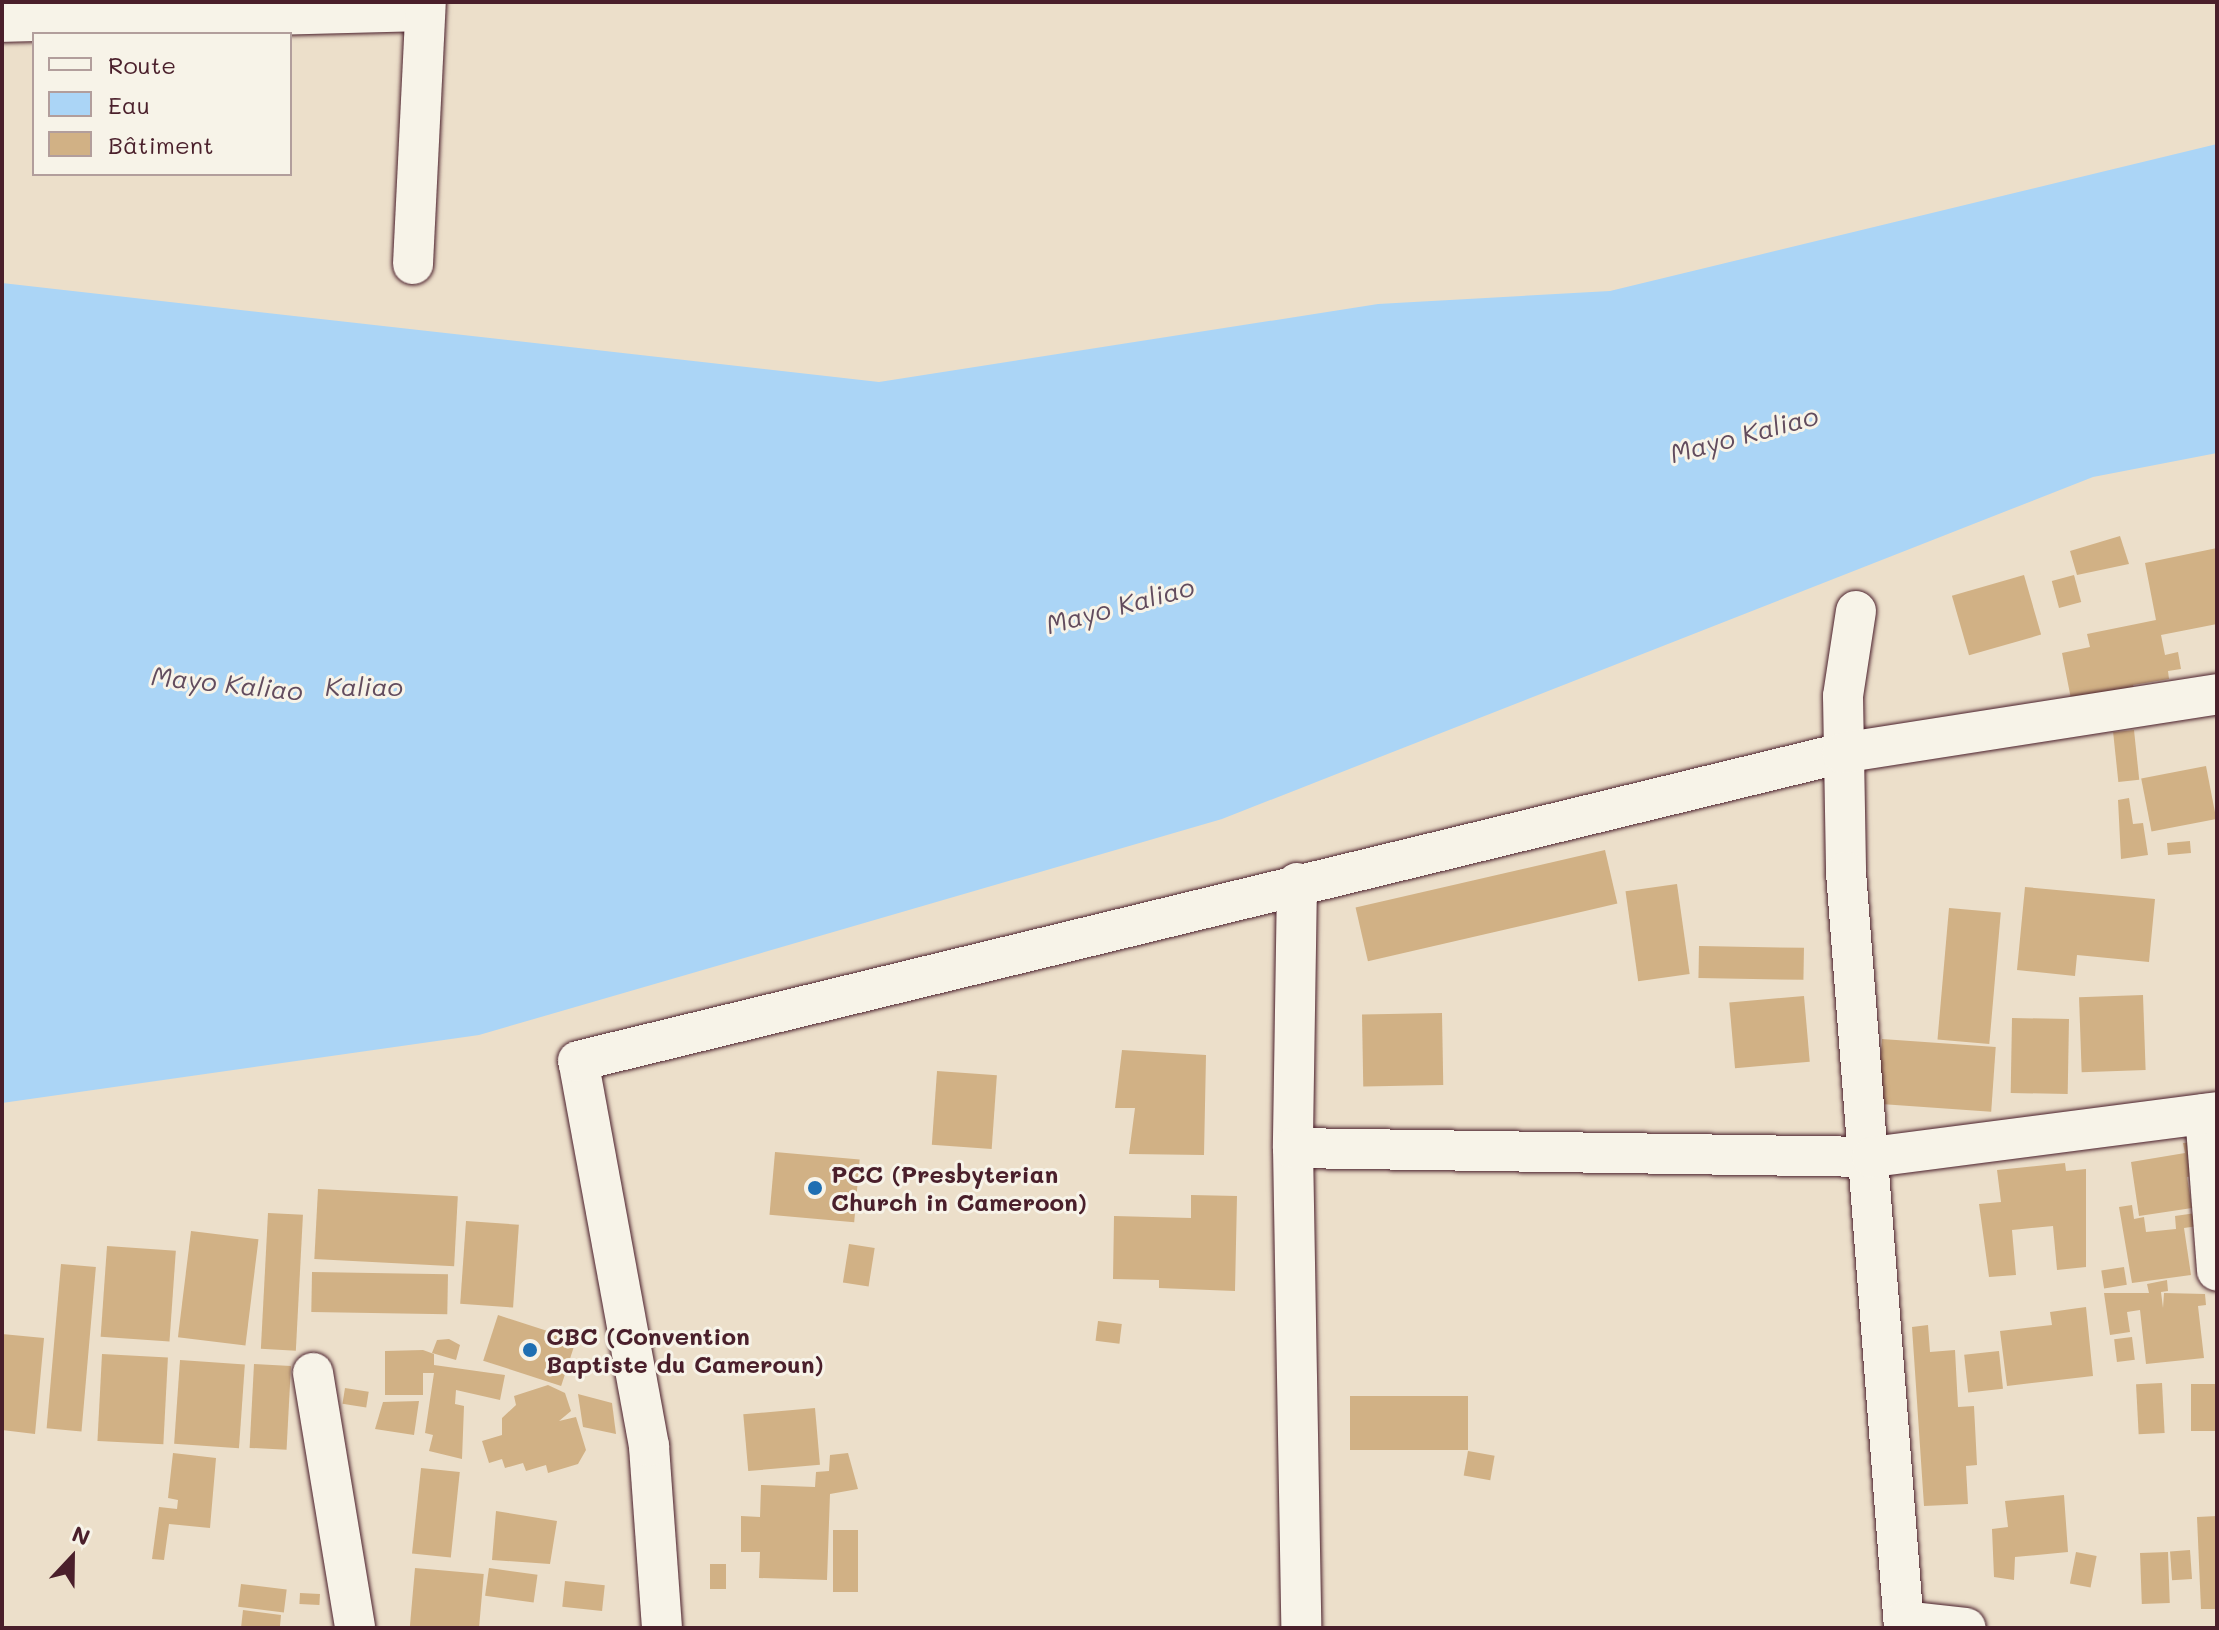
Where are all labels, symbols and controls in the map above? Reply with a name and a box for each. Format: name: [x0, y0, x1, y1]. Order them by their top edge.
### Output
legend: [32, 32, 292, 176]
text: Route: [108, 49, 176, 80]
text: Eau: [108, 89, 150, 120]
text: Bâtiment: [108, 129, 214, 160]
water label: Mayo Kaliao: [1666, 400, 1822, 470]
water label: Mayo Kaliao: [1042, 571, 1198, 641]
water label: Mayo Kaliao: [150, 661, 304, 707]
water label: Kaliao: [325, 671, 403, 703]
place label: PCC (Presbyterian Church in Cameroon): [831, 1160, 1087, 1216]
marker: PCC (Presbyterian Church in Cameroon): [806, 1179, 824, 1197]
place label: CBC (Convention Baptiste du Cameroun): [546, 1322, 824, 1378]
marker: CBC (Convention Baptiste du Cameroun): [521, 1341, 539, 1359]
north arrow: [32, 1518, 112, 1598]
text: N: [68, 1519, 94, 1552]

